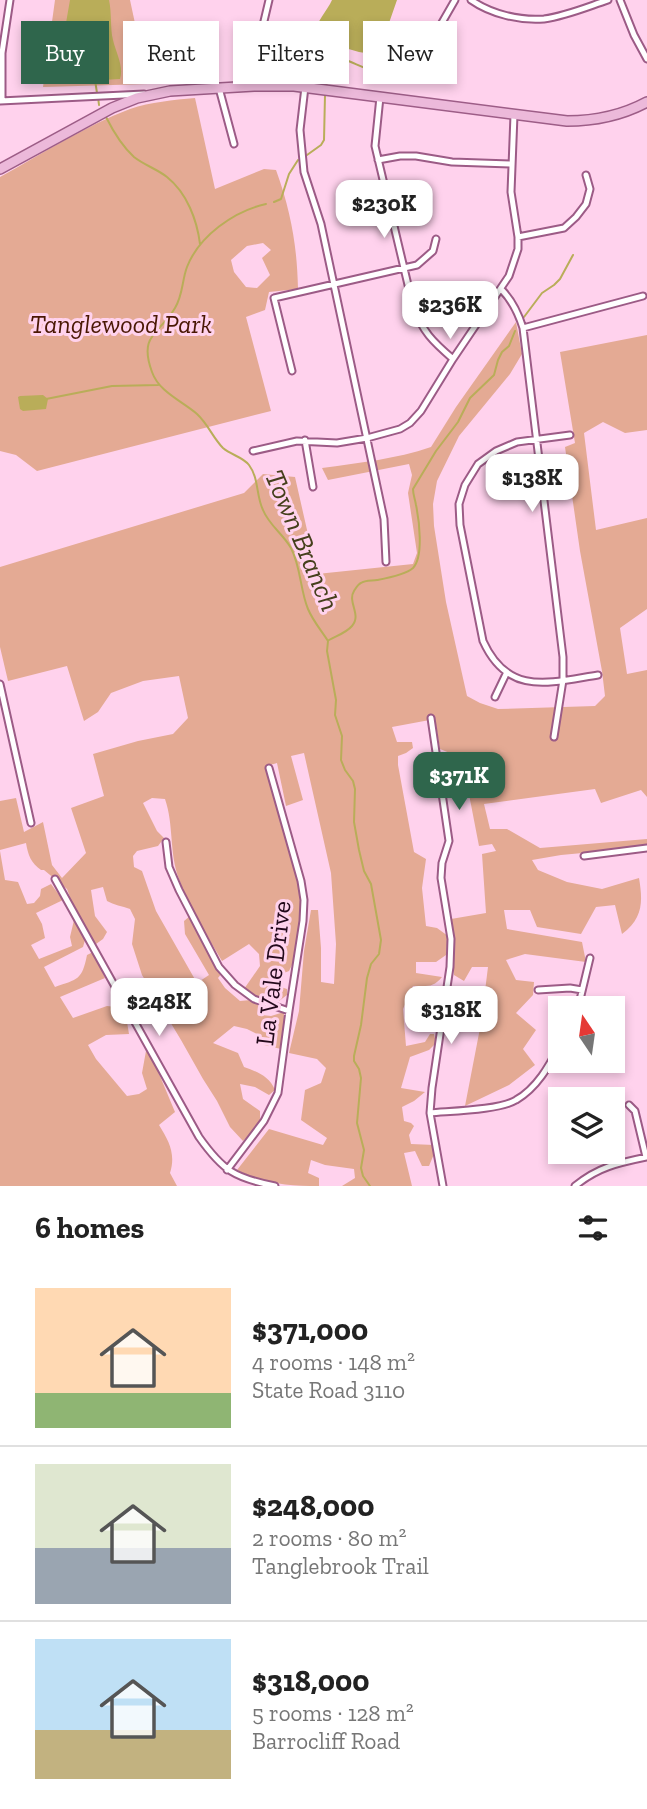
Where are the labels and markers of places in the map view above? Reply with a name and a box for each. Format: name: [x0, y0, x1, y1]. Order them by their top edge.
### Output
pin: $230K: [335, 180, 433, 240]
pin: $236K: [401, 282, 499, 341]
pin: $138K: [483, 454, 581, 514]
pin: $371K: [410, 752, 508, 812]
pin: $248K: [110, 978, 208, 1038]
pin: $318K: [402, 986, 500, 1046]

